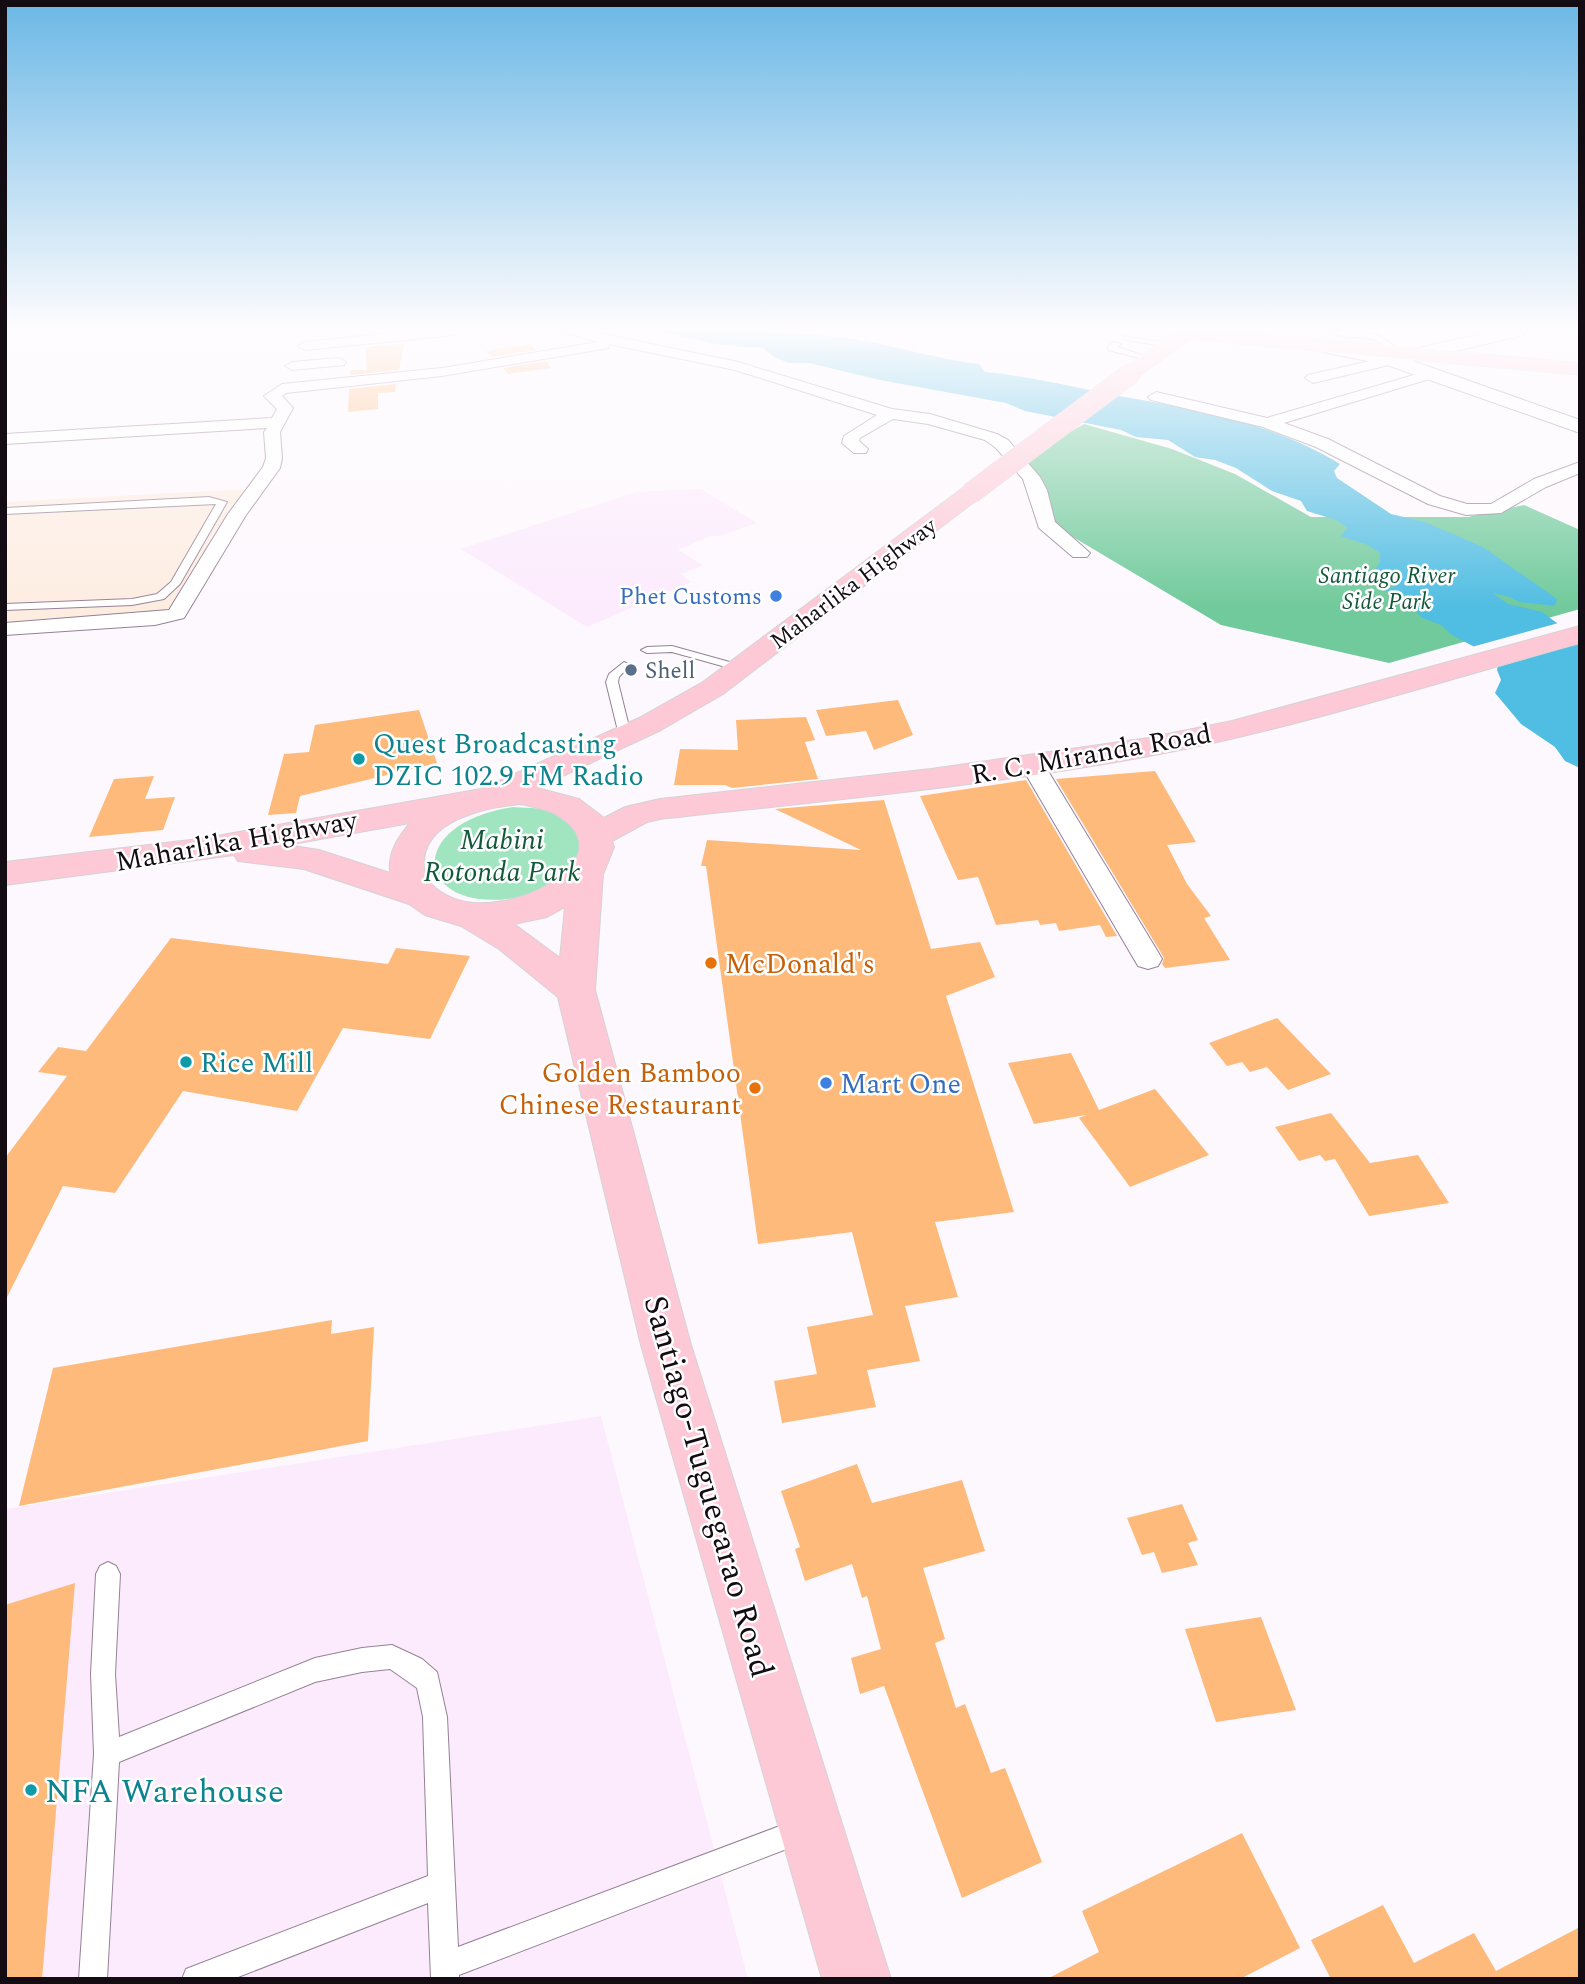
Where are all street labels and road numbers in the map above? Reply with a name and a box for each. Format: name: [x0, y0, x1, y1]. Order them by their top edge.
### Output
street label: Maharlika Highway: [763, 509, 945, 659]
street label: R. C. Miranda Road: [968, 712, 1215, 797]
street label: Maharlika Highway: [112, 799, 362, 884]
street label: Santiago-Tuguegarao Road: [630, 1290, 787, 1683]

